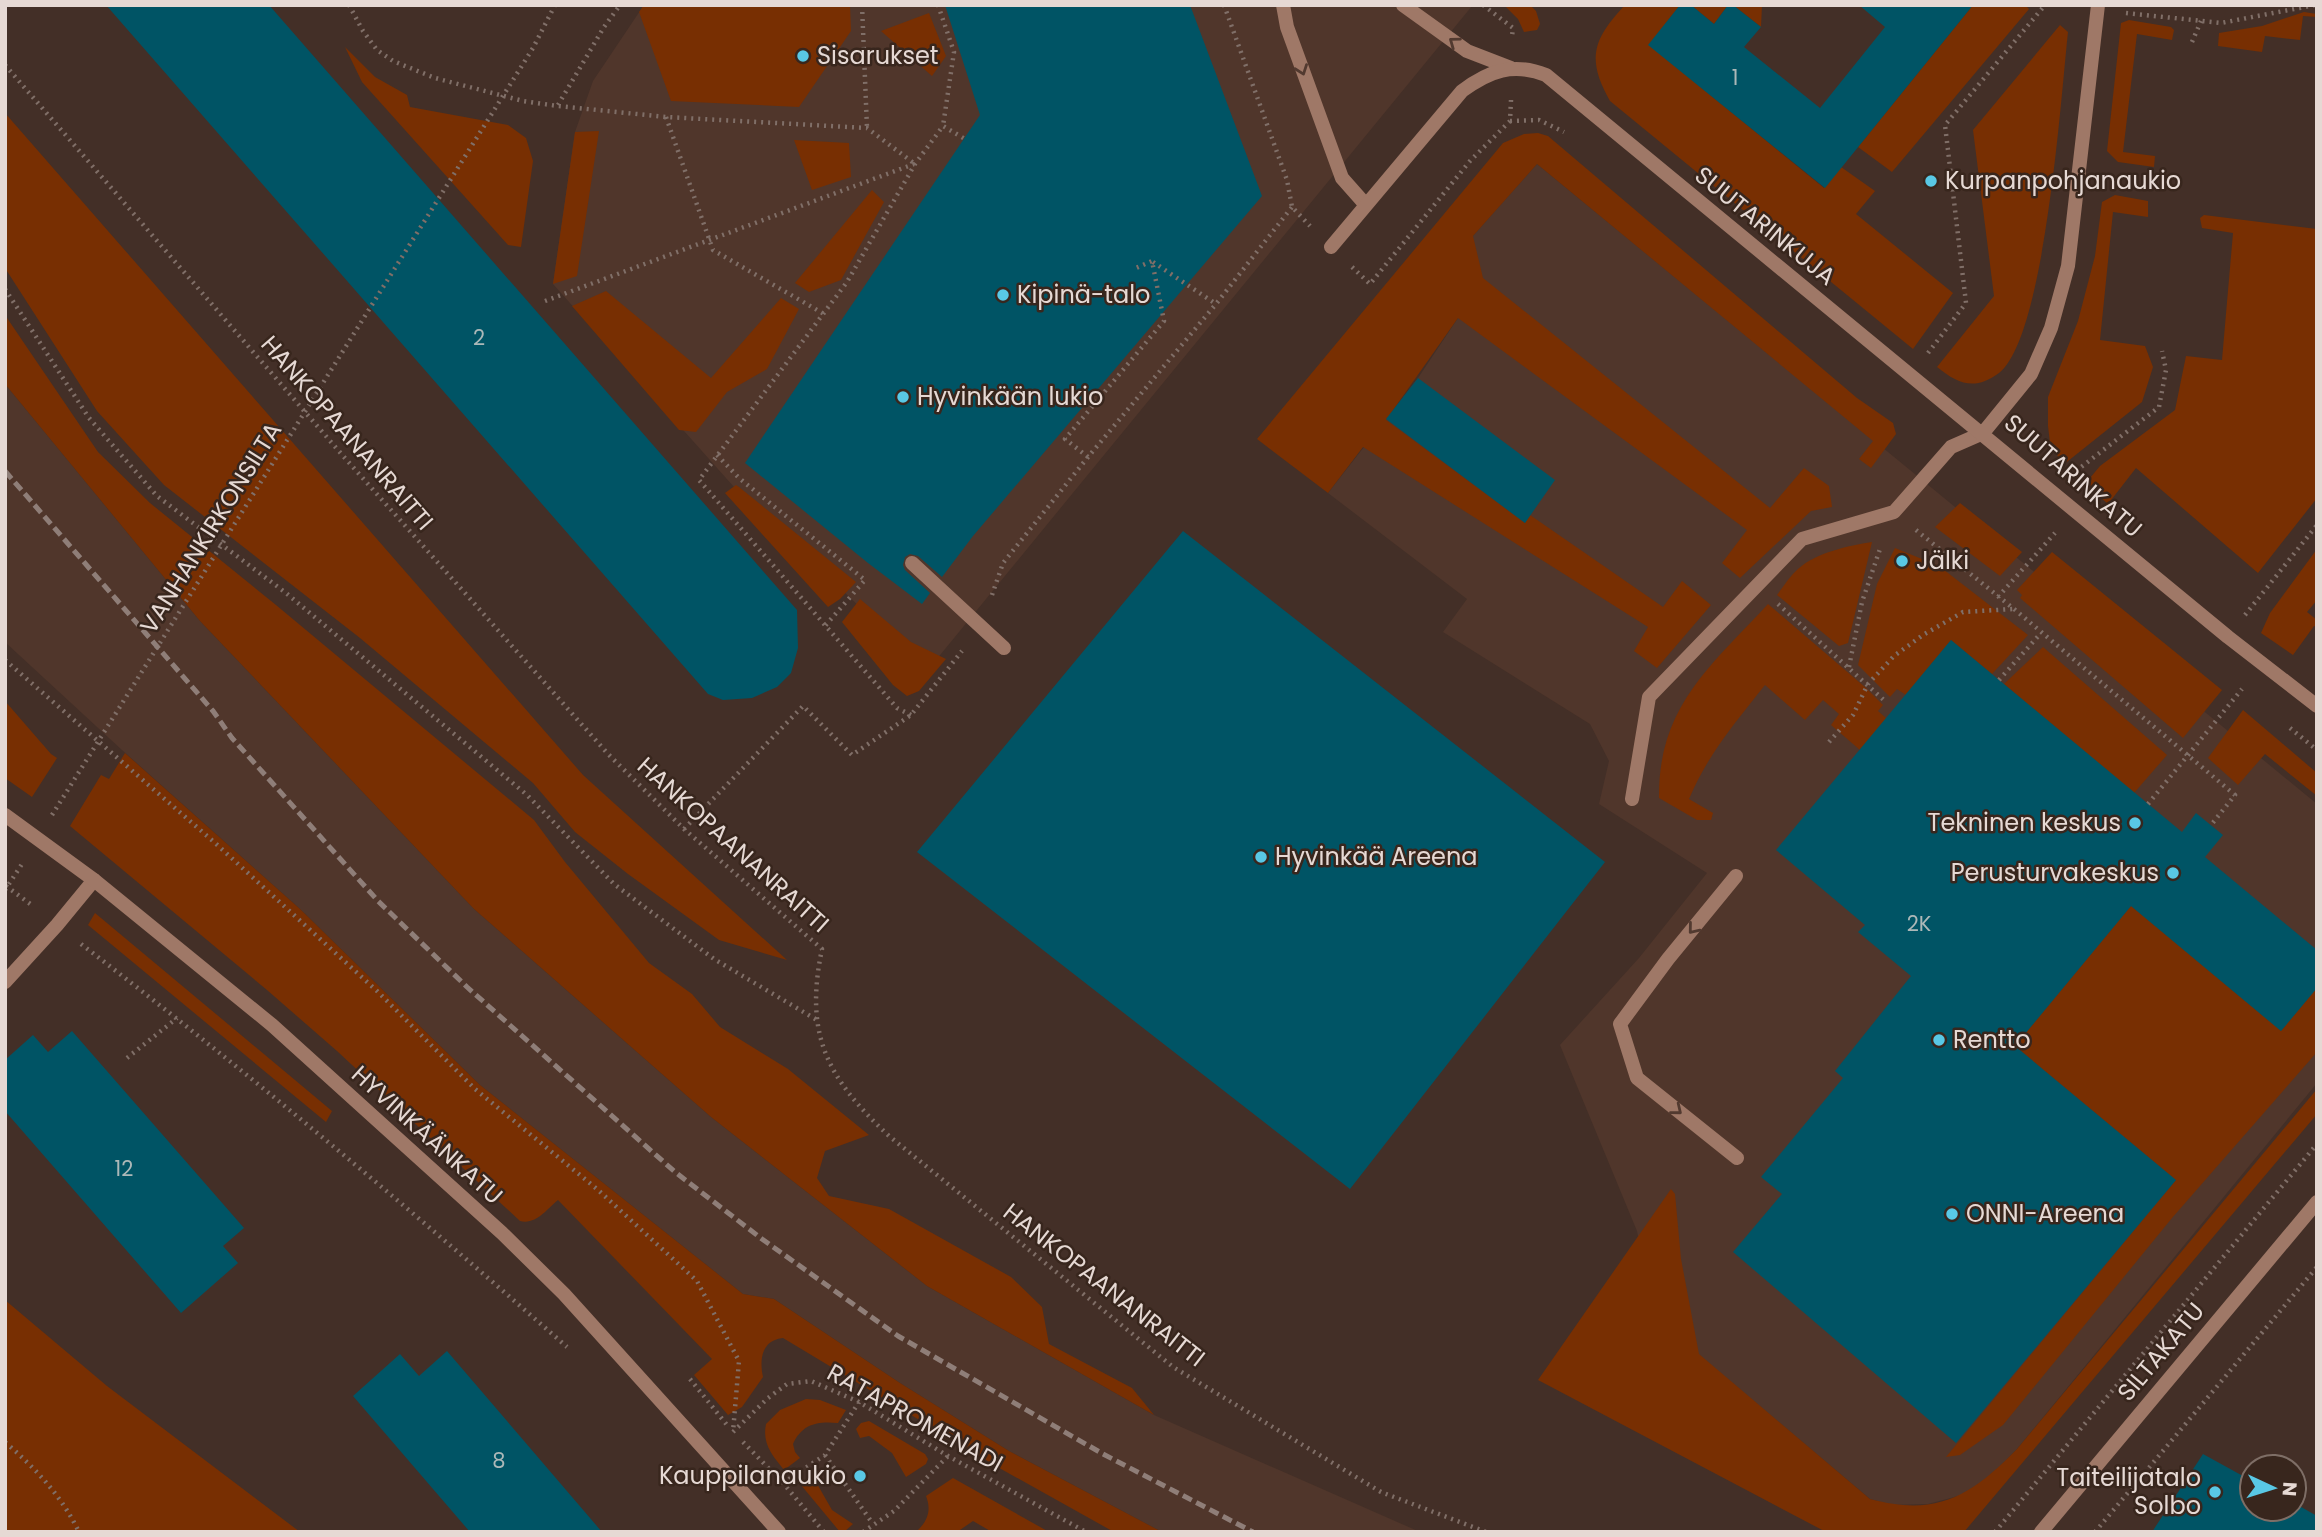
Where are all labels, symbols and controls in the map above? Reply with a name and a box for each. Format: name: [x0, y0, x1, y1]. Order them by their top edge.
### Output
one-way arrow: [1449, 38, 1462, 51]
place label: Sisarukset: [817, 39, 939, 72]
marker: Sisarukset: [795, 48, 811, 64]
house number: 1: [1732, 63, 1738, 92]
one-way arrow: [1294, 64, 1308, 76]
street label: SUUTARINKUJA: [1688, 159, 1843, 293]
place label: Kurpanpohjanaukio: [1945, 164, 2181, 197]
marker: Kurpanpohjanaukio: [1923, 173, 1939, 189]
place label: Kipinä-talo: [1017, 278, 1150, 311]
marker: Kipinä-talo: [995, 287, 1011, 303]
house number: 2: [473, 323, 485, 352]
street label: HANKOPAANANRAITTI: [254, 328, 441, 537]
place label: Hyvinkään lukio: [917, 380, 1103, 413]
marker: Hyvinkään lukio: [895, 389, 911, 405]
street label: SUUTARINKATU: [1997, 406, 2149, 545]
street label: VANHANKIRKONSILTA: [132, 416, 289, 640]
place label: Jälki: [1916, 544, 1969, 577]
marker: Jälki: [1894, 553, 1910, 569]
street label: HANKOPAANANRAITTI: [630, 750, 836, 940]
place label: Tekninen keskus: [1927, 806, 2121, 839]
marker: Tekninen keskus: [2127, 815, 2143, 831]
place label: Hyvinkää Areena: [1275, 840, 1478, 873]
marker: Hyvinkää Areena: [1253, 849, 1269, 865]
place label: Perusturvakeskus: [1951, 856, 2159, 889]
marker: Perusturvakeskus: [2165, 865, 2181, 881]
house number: 2K: [1907, 909, 1932, 938]
one-way arrow: [1688, 922, 1701, 934]
place label: Rentto: [1953, 1023, 2031, 1056]
marker: Rentto: [1931, 1032, 1947, 1048]
street label: HYVINKÄÄNKATU: [345, 1058, 510, 1211]
one-way arrow: [1668, 1102, 1681, 1114]
house number: 12: [115, 1154, 133, 1183]
street label: HANKOPAANANRAITTI: [997, 1195, 1212, 1374]
place label: ONNI-Areena: [1966, 1197, 2124, 1230]
marker: ONNI-Areena: [1944, 1206, 1960, 1222]
street label: SILTAKATU: [2110, 1295, 2212, 1408]
street label: RATAPROMENADI: [821, 1356, 1009, 1480]
house number: 8: [492, 1446, 506, 1475]
north arrow: [2238, 1453, 2308, 1523]
place label: Kauppilanaukio: [659, 1459, 846, 1492]
place label: Taiteilijatalo Solbo: [2056, 1461, 2201, 1522]
marker: Kauppilanaukio: [852, 1468, 868, 1484]
text: N: [2275, 1481, 2303, 1497]
marker: Taiteilijatalo Solbo: [2207, 1484, 2223, 1500]

